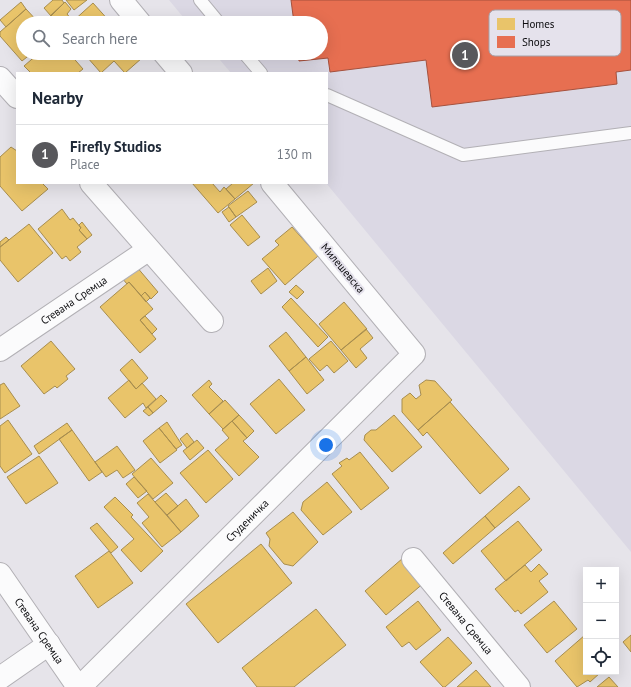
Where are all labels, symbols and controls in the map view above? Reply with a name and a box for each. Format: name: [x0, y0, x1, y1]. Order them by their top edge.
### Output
legend: [489, 10, 621, 56]
search box: [16, 16, 328, 60]
text: Homes: [522, 17, 555, 31]
icon: search: [30, 27, 52, 49]
text: Search here: [62, 29, 138, 48]
text: Shops: [522, 35, 551, 49]
pin: 1: [452, 40, 478, 70]
text: Nearby: [32, 87, 83, 109]
text: Firefly Studios: [70, 137, 162, 156]
text: 1: [41, 146, 49, 163]
text: 130 m: [277, 146, 312, 163]
text: Place: [70, 156, 100, 173]
street label: Милешевска: [318, 240, 368, 296]
street label: Стевана Сремца: [38, 273, 110, 328]
your location: [316, 435, 336, 455]
street label: Студеничка: [223, 496, 271, 545]
map controls: [583, 567, 619, 675]
button: +: [583, 567, 619, 603]
street label: Стевана Сремца: [436, 589, 496, 657]
street label: Стевана Сремца: [12, 595, 67, 667]
button: −: [583, 603, 619, 639]
button: locate: [583, 639, 619, 675]

